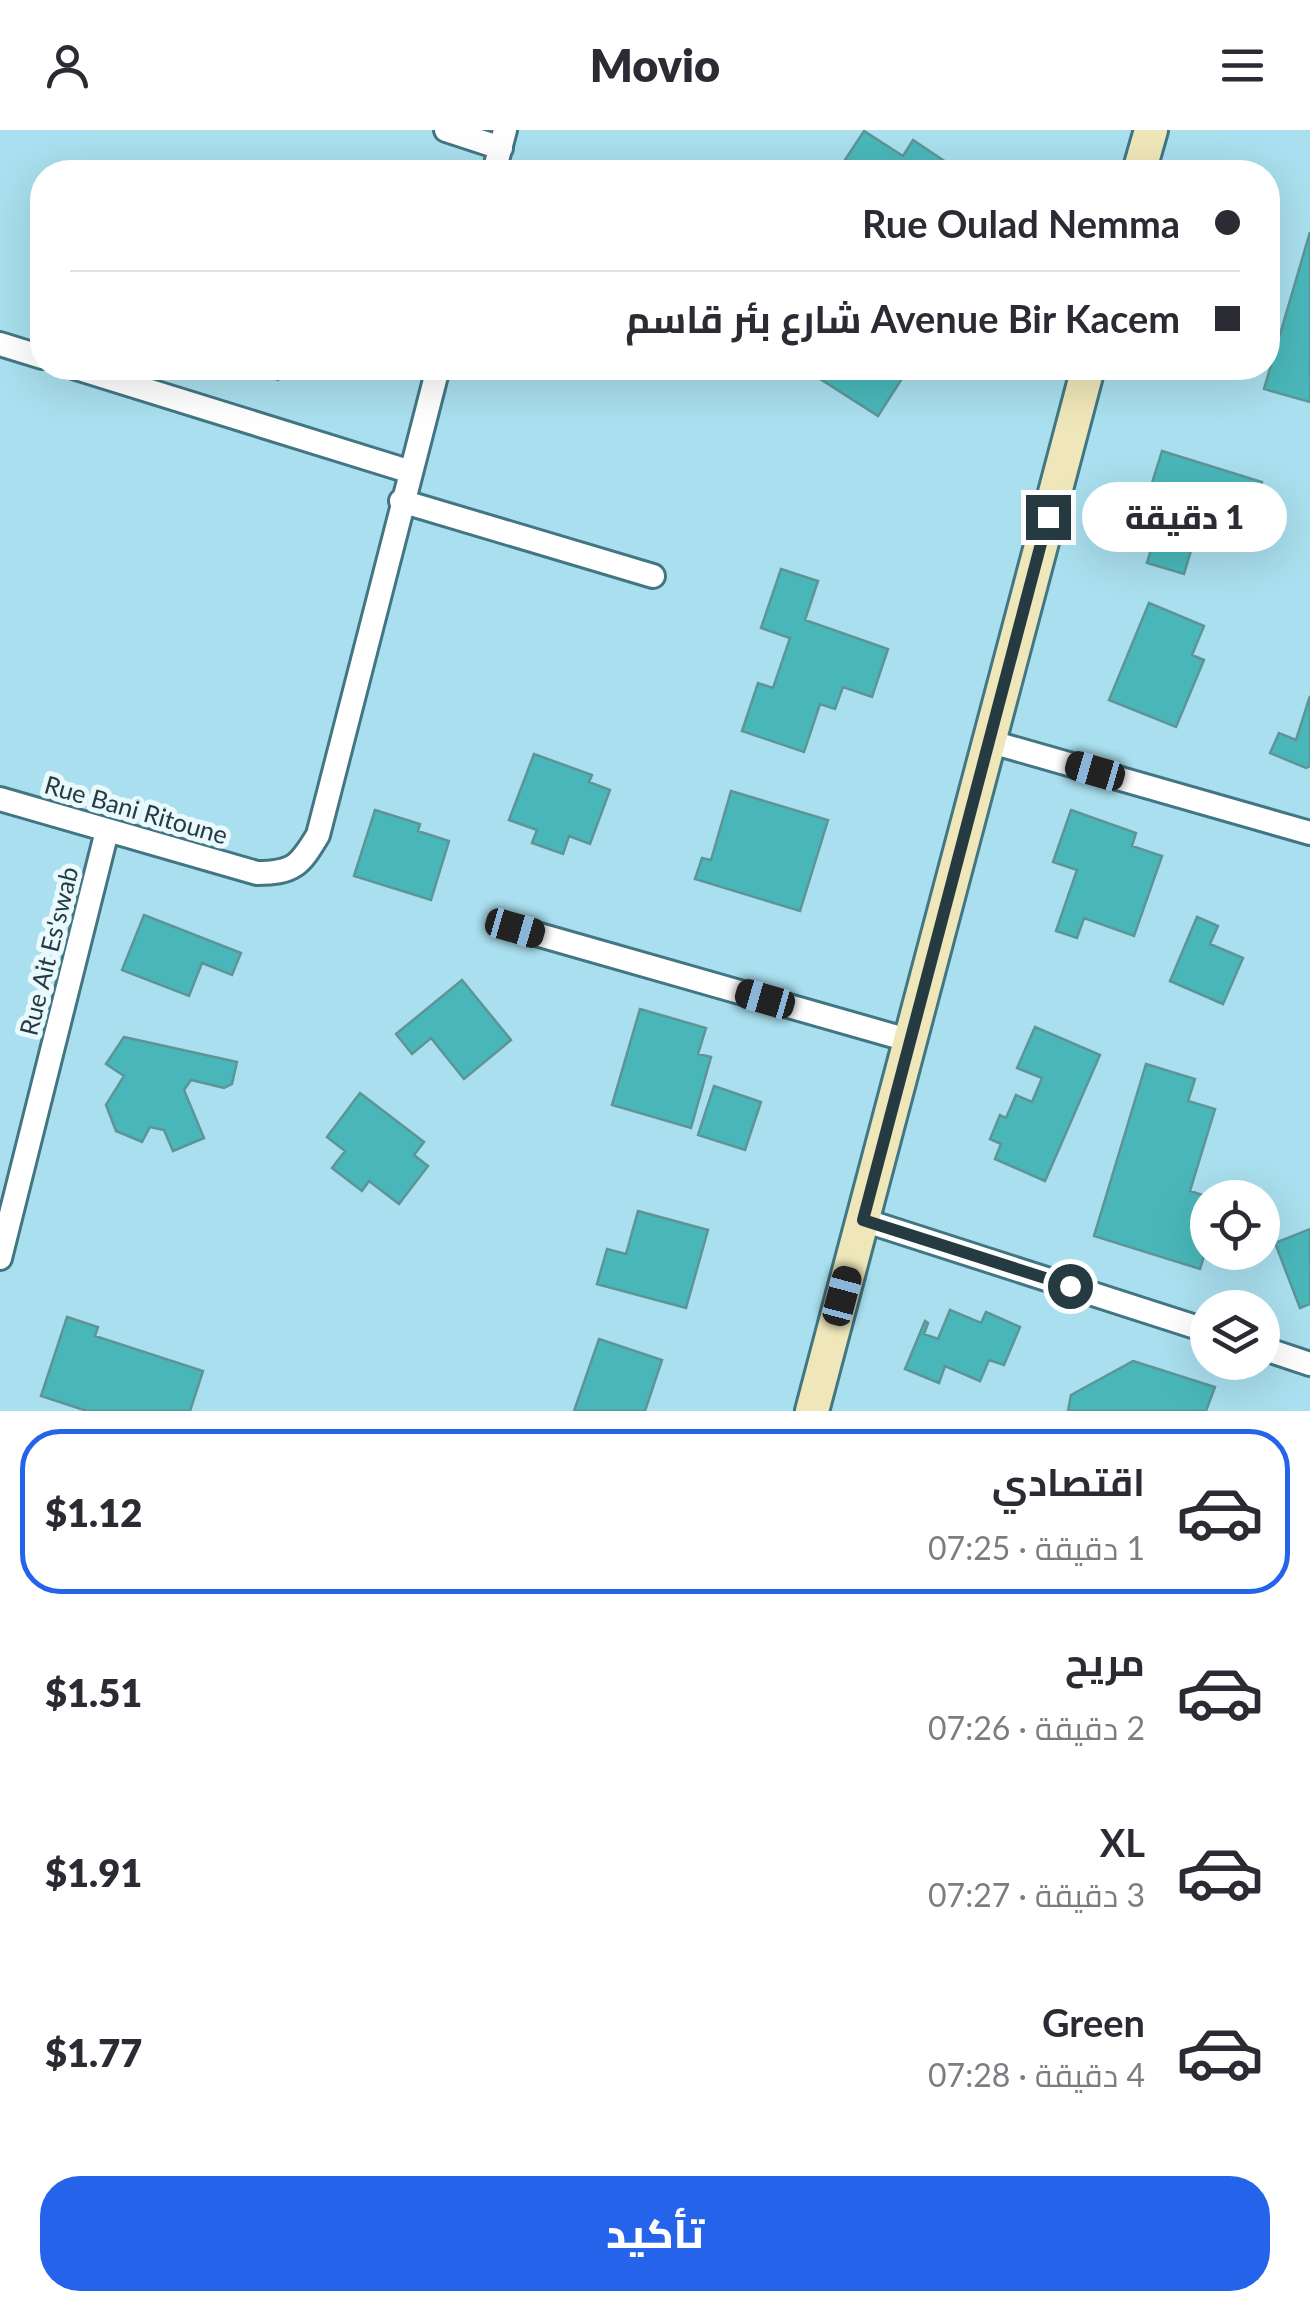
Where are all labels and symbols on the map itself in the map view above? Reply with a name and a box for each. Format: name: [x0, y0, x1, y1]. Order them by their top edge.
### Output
callout: 1 دقيقة: [1083, 482, 1288, 552]
route end: [1026, 495, 1071, 540]
car: [1062, 748, 1128, 794]
street label: Rue Bani Ritoune: [41, 769, 231, 850]
street label: Rue Ait Es'swab: [13, 863, 83, 1038]
car: [482, 905, 548, 951]
car: [732, 976, 798, 1022]
car: [820, 1263, 864, 1329]
route start: [1048, 1264, 1093, 1309]

